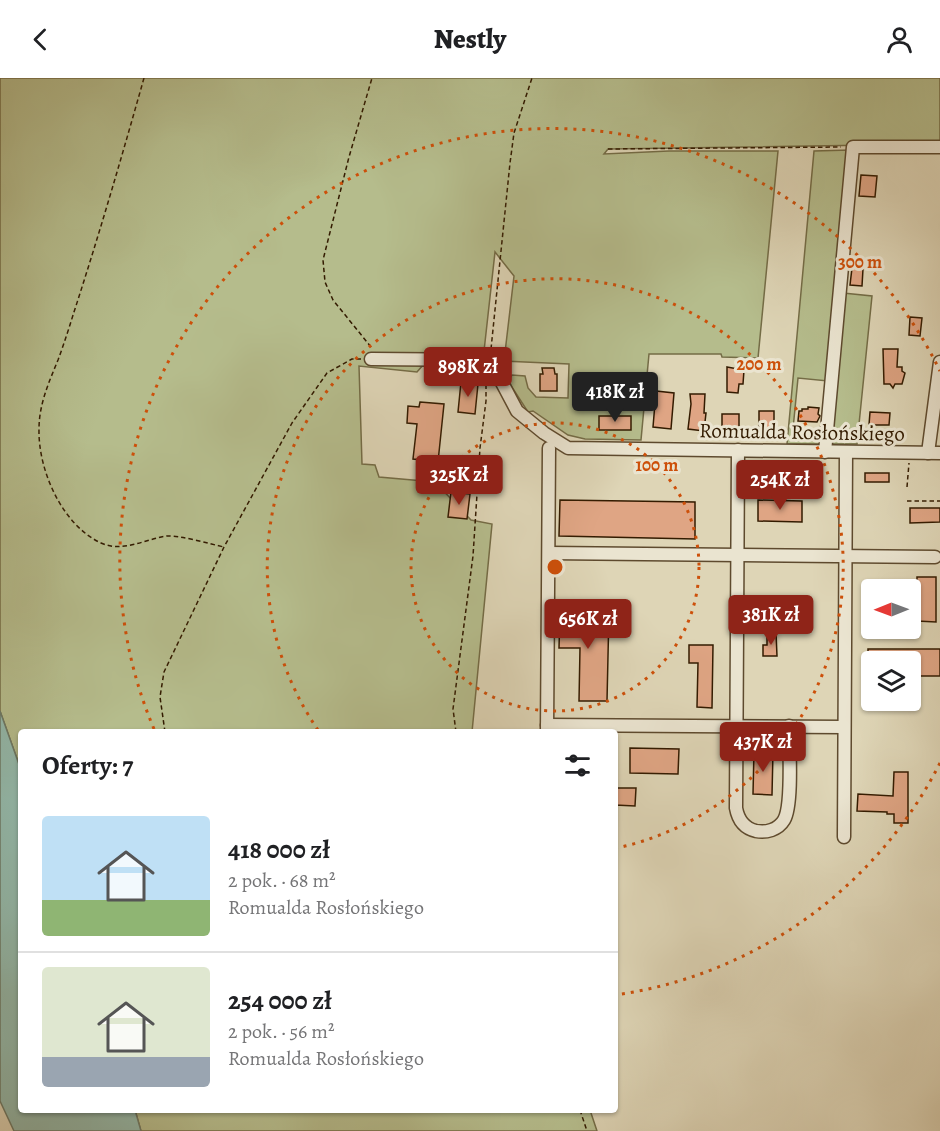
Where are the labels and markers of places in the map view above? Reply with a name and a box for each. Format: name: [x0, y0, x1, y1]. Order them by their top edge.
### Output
pin: 898K zł: [413, 347, 523, 398]
pin: 418K zł: [560, 372, 670, 423]
pin: 325K zł: [404, 455, 514, 506]
pin: 254K zł: [725, 460, 835, 511]
centre of rings: [545, 557, 565, 577]
pin: 381K zł: [716, 595, 826, 646]
pin: 656K zł: [533, 599, 643, 650]
pin: 437K zł: [708, 722, 818, 773]

